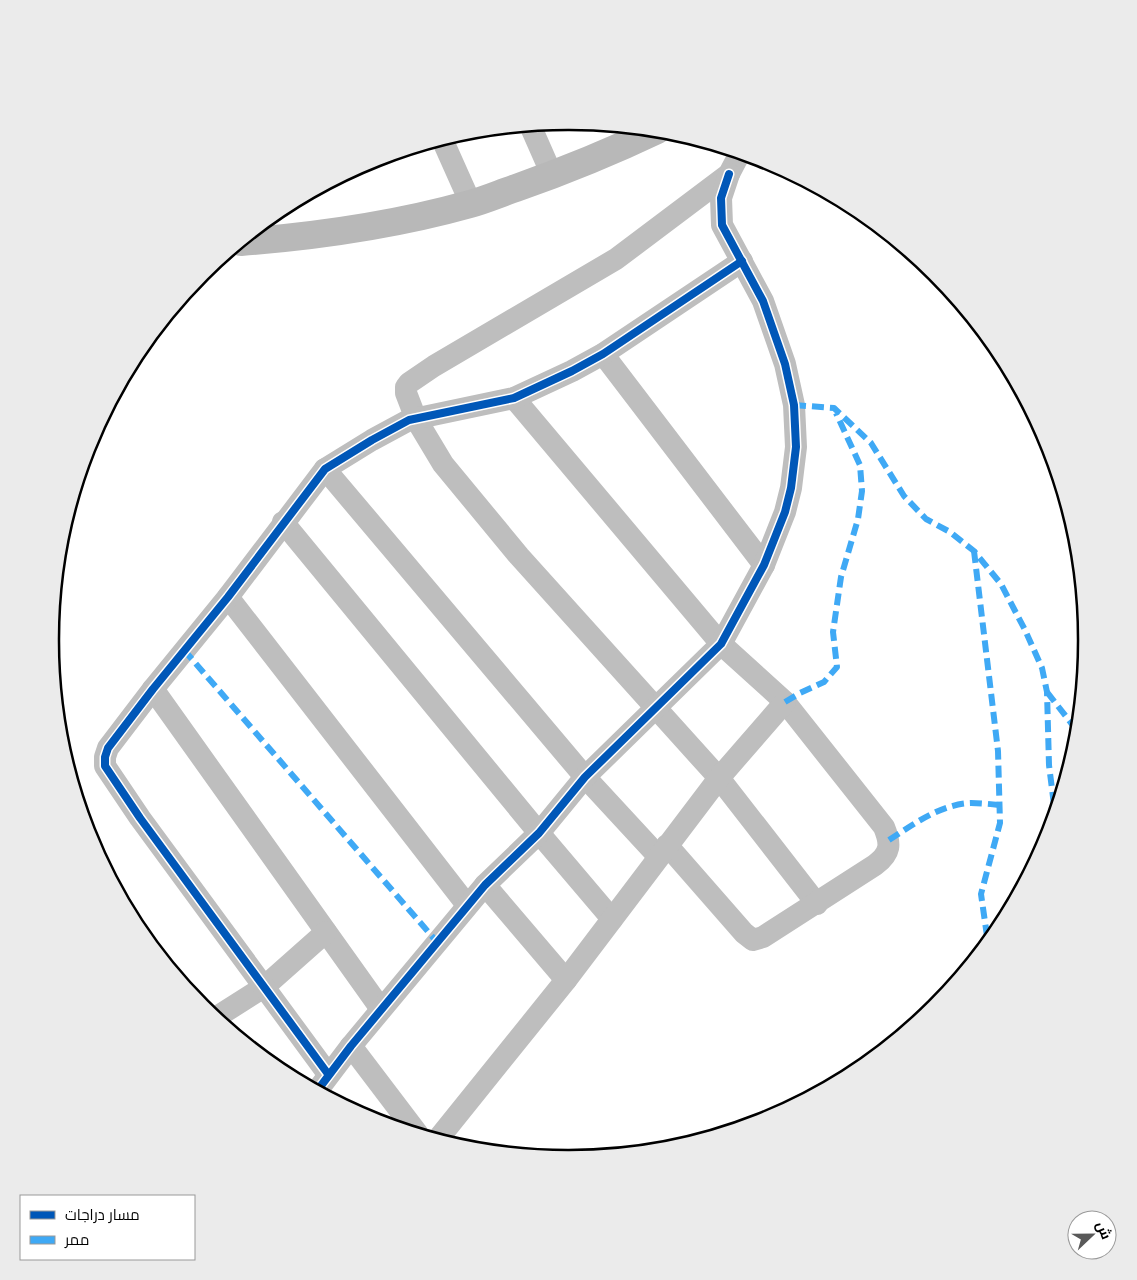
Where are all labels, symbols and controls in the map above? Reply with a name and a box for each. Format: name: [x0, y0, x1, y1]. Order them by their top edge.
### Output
legend: [20, 1195, 195, 1260]
text: مسار دراجات: [65, 1204, 140, 1225]
north arrow: [1067, 1210, 1117, 1260]
text: ش: [1091, 1218, 1117, 1242]
text: ممر: [64, 1229, 89, 1250]

